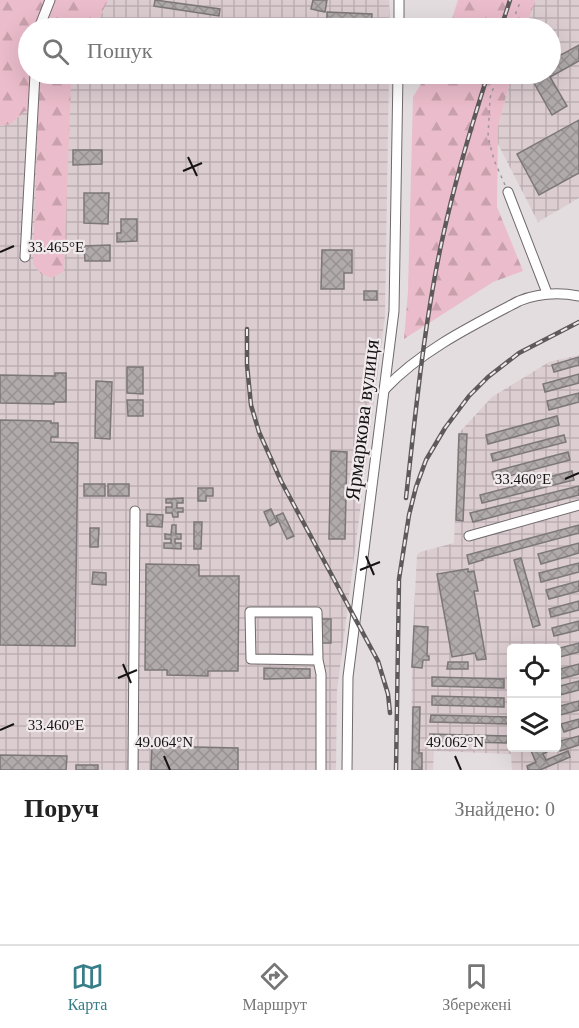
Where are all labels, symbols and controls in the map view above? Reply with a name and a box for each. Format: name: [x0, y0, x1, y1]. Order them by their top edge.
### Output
search box: [18, 18, 561, 84]
icon: search: [39, 35, 72, 68]
text: Пошук: [87, 38, 153, 63]
text: 33.465°E: [28, 239, 84, 255]
street label: Ярмаркова вулиця: [340, 338, 384, 502]
text: 33.460°E: [495, 471, 551, 487]
map controls: [507, 644, 561, 752]
button: locate: [507, 644, 561, 698]
button: layers: [507, 698, 561, 752]
text: 33.460°E: [28, 717, 84, 733]
text: 49.064°N: [135, 734, 193, 750]
text: 49.062°N: [426, 734, 484, 750]
text: Поруч: [24, 794, 99, 823]
text: Знайдено: 0: [454, 798, 555, 820]
tab: Карта: [68, 960, 107, 1014]
tab: Маршрут: [243, 960, 307, 1014]
tab: Збережені: [442, 960, 511, 1014]

